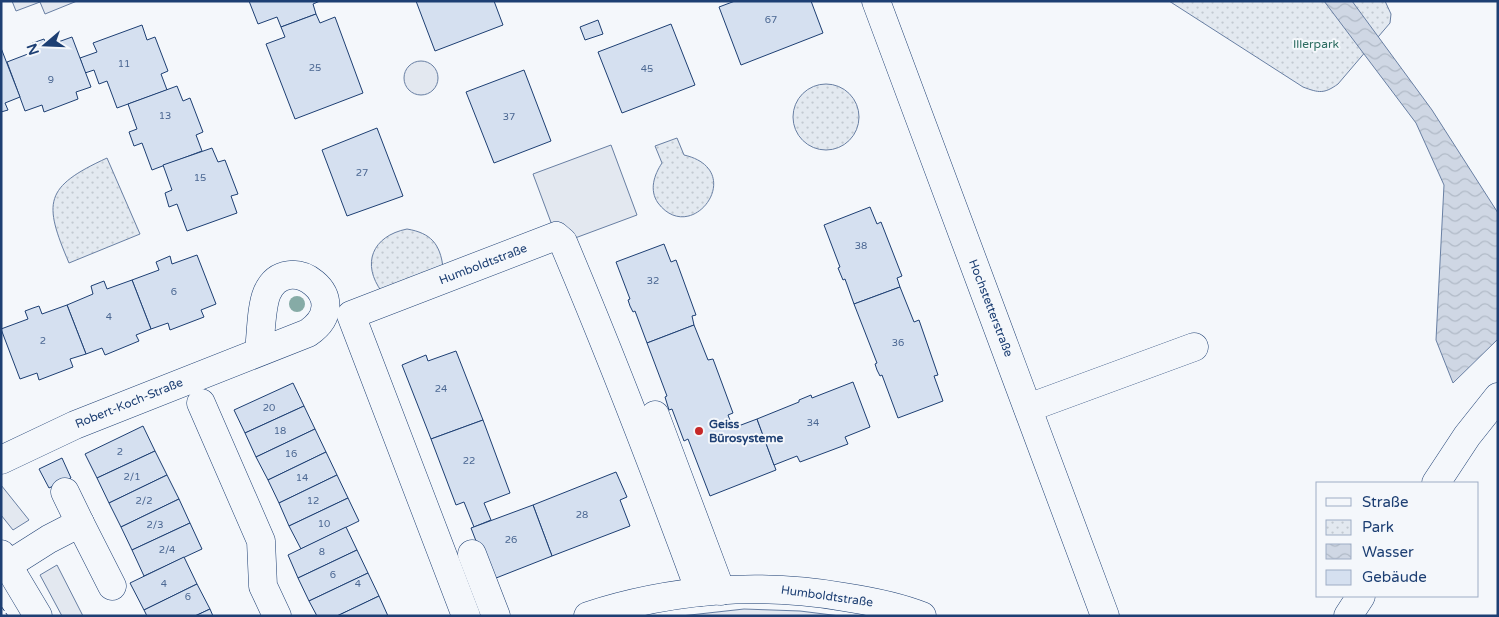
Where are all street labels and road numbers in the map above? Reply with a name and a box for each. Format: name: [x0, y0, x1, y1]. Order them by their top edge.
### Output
street label: Humboldtstraße: [437, 241, 529, 287]
street label: Hochstetterstraße: [966, 257, 1016, 359]
street label: Robert-Koch-Straße: [73, 375, 185, 431]
street label: Humboldtstraße: [780, 583, 874, 609]

